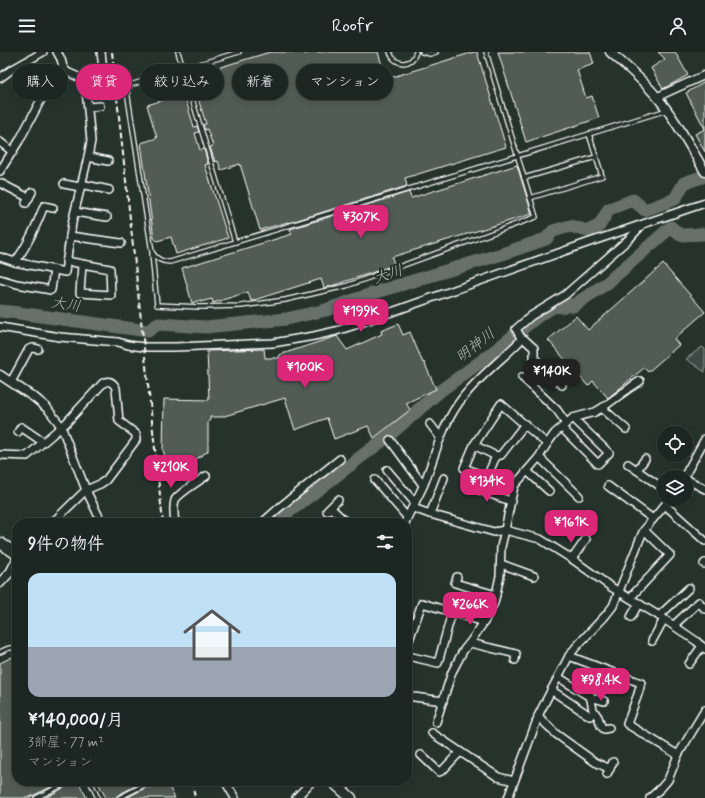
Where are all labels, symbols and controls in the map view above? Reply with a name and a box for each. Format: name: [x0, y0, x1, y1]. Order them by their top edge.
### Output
text: Roofr: [332, 14, 373, 38]
icon: menu: [16, 15, 38, 37]
icon: person: [667, 15, 689, 37]
chip: 購入: [12, 64, 68, 100]
chip: 賃貸: [76, 64, 132, 100]
chip: 絞り込み: [140, 64, 224, 100]
chip: 新着: [232, 64, 288, 100]
chip: マンション: [296, 64, 393, 100]
pin: ¥307K: [333, 205, 389, 239]
text: ¥307K: [342, 209, 380, 226]
water label: 大川: [371, 261, 406, 289]
water label: 大川: [50, 293, 82, 317]
pin: ¥199K: [333, 299, 389, 333]
text: ¥199K: [342, 303, 380, 320]
water label: 明神川: [452, 324, 500, 368]
pin: ¥100K: [277, 355, 333, 389]
text: ¥100K: [286, 359, 324, 376]
pin: ¥140K: [524, 359, 580, 393]
text: ¥140K: [533, 363, 571, 380]
map controls: [657, 426, 693, 506]
button: locate: [657, 426, 693, 462]
pin: ¥210K: [143, 455, 199, 489]
text: ¥210K: [153, 459, 189, 476]
pin: ¥134K: [459, 469, 515, 503]
button: layers: [657, 470, 693, 506]
text: ¥134K: [469, 473, 505, 490]
pin: ¥161K: [543, 510, 599, 544]
text: ¥161K: [554, 514, 588, 531]
icon: filters: [374, 531, 396, 553]
text: 9件の物件: [28, 533, 104, 555]
pin: ¥266K: [442, 592, 498, 626]
text: ¥266K: [452, 596, 488, 613]
icon: home: [176, 599, 248, 671]
pin: ¥98.4K: [568, 668, 634, 702]
text: ¥98.4K: [581, 672, 621, 689]
text: ¥140,000/月: [28, 709, 123, 731]
text: 3部屋 · 77 m²: [28, 734, 104, 751]
text: マンション: [28, 754, 92, 771]

